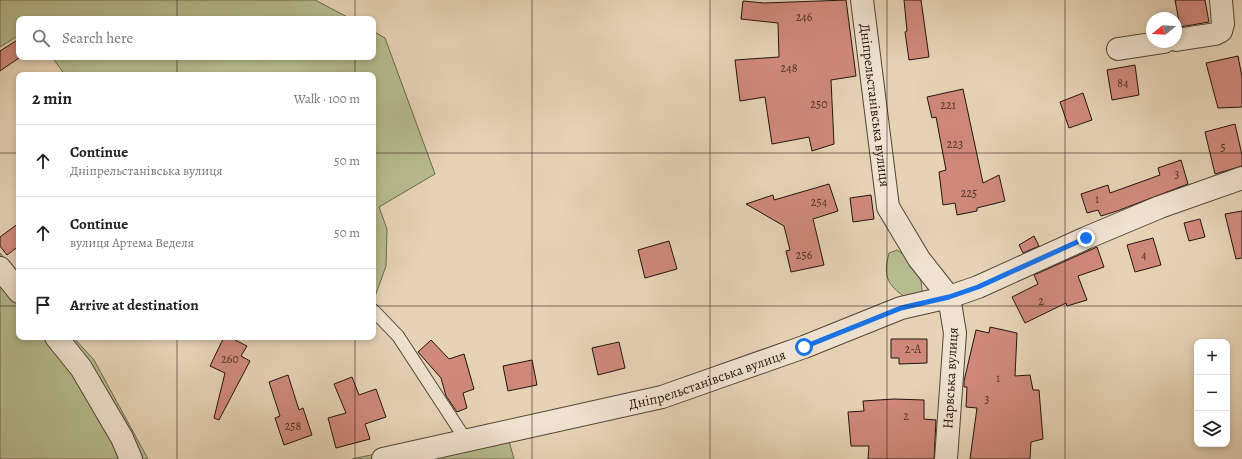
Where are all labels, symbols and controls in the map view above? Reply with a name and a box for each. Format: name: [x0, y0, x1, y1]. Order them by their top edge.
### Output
house number: 246: [796, 9, 813, 25]
north arrow: [1146, 12, 1182, 48]
search box: [16, 16, 376, 60]
street label: Дніпрельстанівська вулиця: [855, 22, 894, 188]
icon: search: [30, 27, 52, 49]
text: Search here: [62, 28, 133, 48]
house number: 248: [781, 60, 798, 76]
house number: 84: [1117, 75, 1129, 91]
text: 2 min: [32, 87, 72, 110]
text: Walk · 100 m: [294, 90, 360, 107]
house number: 250: [810, 96, 828, 112]
house number: 221: [940, 97, 956, 113]
house number: 223: [947, 136, 963, 152]
house number: 5: [1220, 139, 1226, 155]
text: Continue: [70, 142, 128, 162]
icon: ahead: [32, 150, 54, 172]
text: 50 m: [334, 152, 360, 169]
text: Дніпрельстанівська вулиця: [70, 162, 223, 179]
house number: 3: [1175, 166, 1180, 182]
house number: 225: [961, 185, 977, 201]
house number: 1: [1095, 191, 1099, 207]
house number: 254: [811, 194, 828, 210]
text: Continue: [70, 214, 128, 234]
icon: ahead: [32, 222, 54, 244]
text: 50 m: [334, 224, 360, 241]
route end: [1077, 229, 1095, 247]
text: вулиця Артема Веделя: [70, 234, 194, 251]
house number: 256: [796, 247, 813, 263]
house number: 4: [1141, 247, 1147, 263]
house number: 2: [1038, 293, 1044, 309]
icon: arrive: [32, 294, 54, 316]
text: Arrive at destination: [70, 295, 199, 315]
street label: Нарвська вулиця: [938, 326, 963, 429]
route start: [795, 338, 813, 356]
map controls: [1194, 339, 1230, 447]
button: +: [1194, 339, 1230, 375]
house number: 2-А: [905, 341, 922, 357]
street label: Дніпрельстанівська вулиця: [627, 345, 789, 414]
house number: 260: [221, 351, 239, 367]
house number: 1: [996, 370, 1000, 386]
button: −: [1194, 375, 1230, 411]
house number: 3: [985, 391, 990, 407]
house number: 2: [903, 408, 909, 424]
button: layers: [1194, 411, 1230, 447]
house number: 258: [285, 418, 302, 434]

